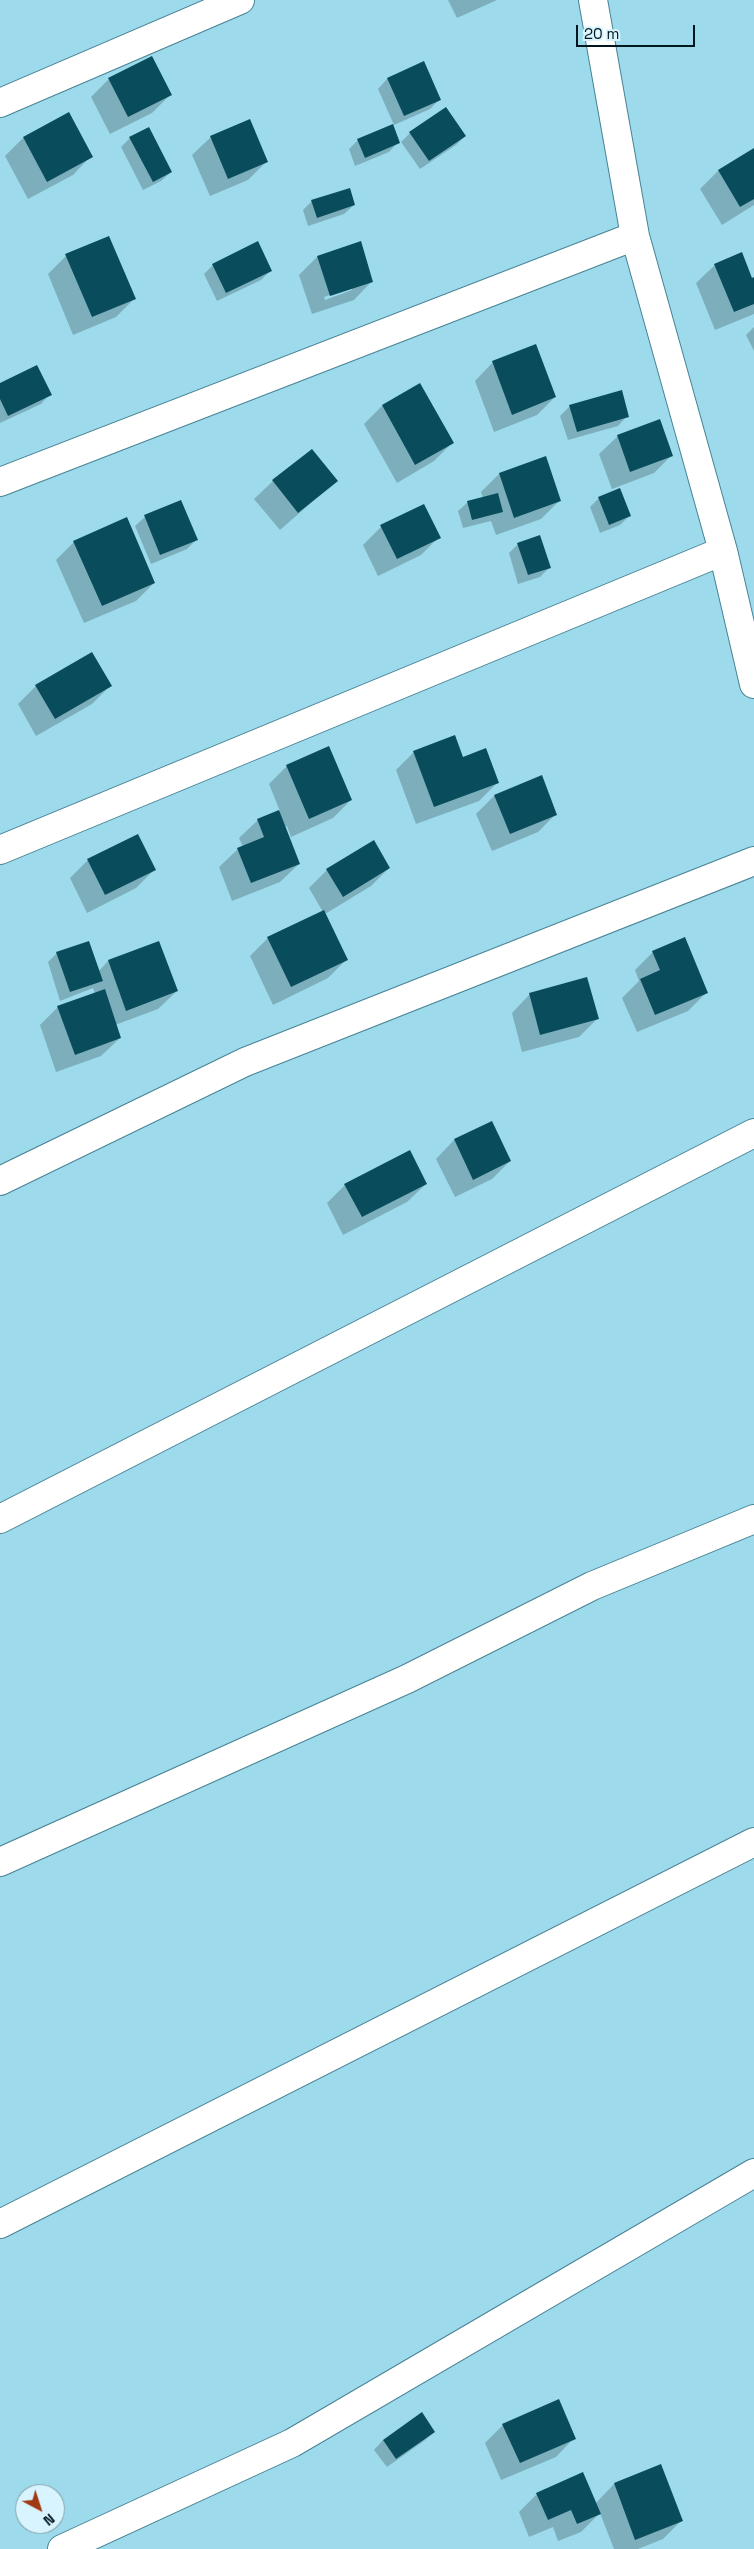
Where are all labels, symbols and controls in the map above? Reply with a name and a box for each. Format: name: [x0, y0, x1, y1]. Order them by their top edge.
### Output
scale bar: [579, 15, 698, 47]
text: 20 m: [584, 24, 619, 43]
north arrow: [15, 2484, 65, 2534]
text: N: [40, 2510, 58, 2530]

